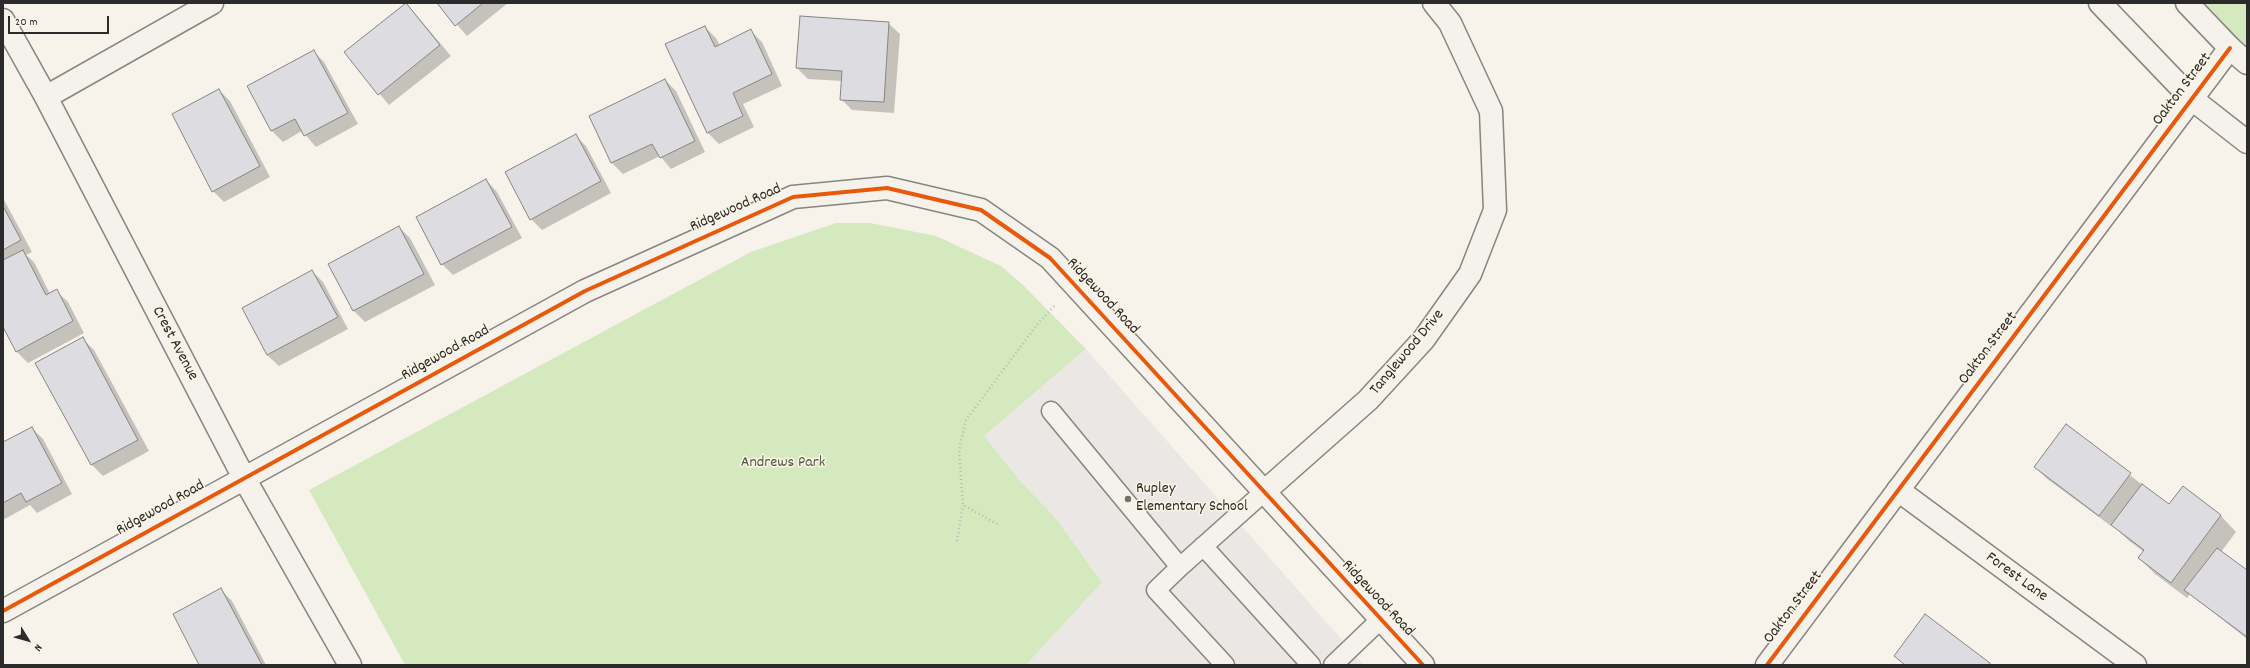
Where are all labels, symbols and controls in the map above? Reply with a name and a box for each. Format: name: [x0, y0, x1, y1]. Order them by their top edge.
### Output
scale bar: [10, 8, 111, 34]
text: 20 m: [15, 14, 38, 31]
street label: Oakton Street: [2149, 50, 2217, 130]
street label: Ridgewood Road: [687, 180, 785, 238]
street label: Ridgewood Road: [1062, 255, 1142, 339]
street label: Crest Avenue: [147, 304, 201, 384]
street label: Tanglewood Drive: [1367, 306, 1449, 400]
street label: Oakton Street: [1955, 309, 2023, 389]
street label: Ridgewood Road: [399, 322, 493, 386]
park label: Andrews Park: [741, 454, 825, 474]
street label: Ridgewood Road: [114, 477, 208, 541]
place label: Rupley Elementary School: [1136, 480, 1248, 518]
marker: Rupley Elementary School: [1123, 494, 1133, 504]
street label: Forest Lane: [1981, 549, 2051, 607]
street label: Ridgewood Road: [1337, 557, 1417, 641]
street label: Oakton Street: [1760, 568, 1828, 648]
north arrow: [8, 620, 48, 660]
text: N: [30, 640, 46, 654]

